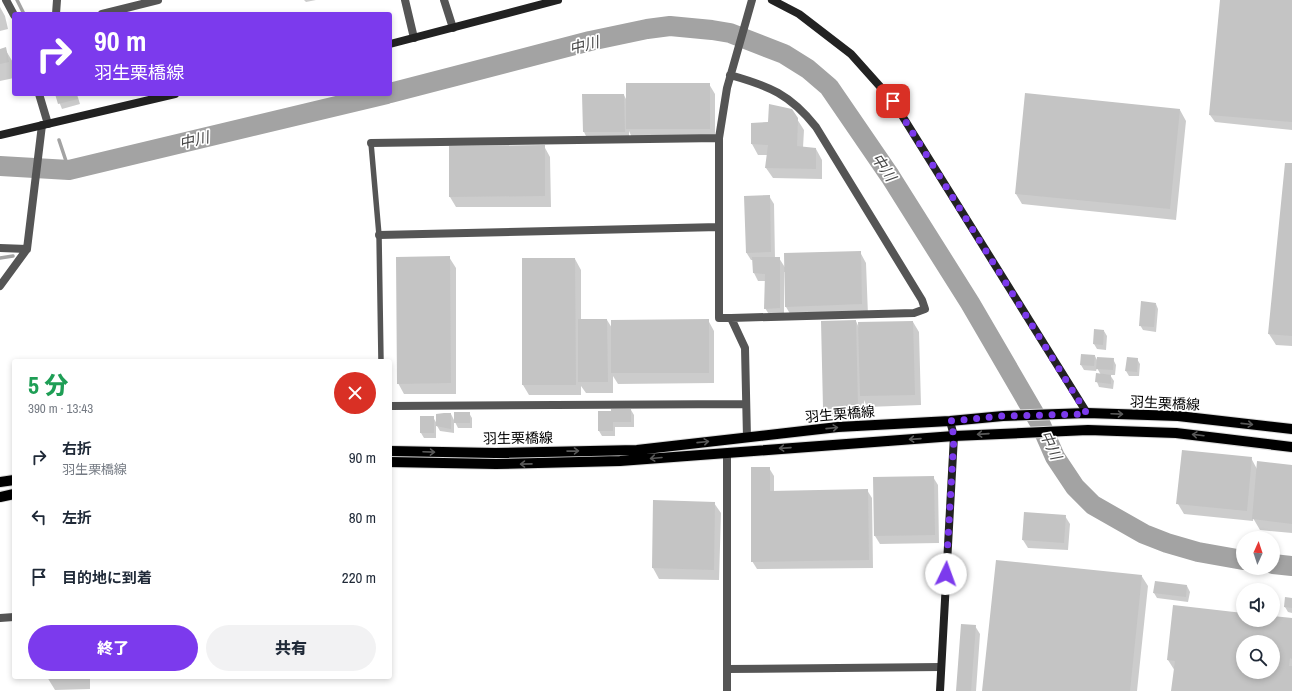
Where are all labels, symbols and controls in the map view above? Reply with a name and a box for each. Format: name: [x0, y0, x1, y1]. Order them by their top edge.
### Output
text: 90 m: [94, 22, 146, 60]
icon: right: [28, 28, 80, 80]
water label: 中川: [567, 31, 603, 59]
text: 羽生栗橋線: [94, 60, 184, 85]
pin: [876, 84, 910, 118]
icon: arrive: [882, 90, 904, 112]
water label: 中川: [177, 126, 213, 154]
water label: 中川: [867, 149, 902, 187]
text: 5 分: [28, 369, 68, 401]
button: close: [334, 372, 376, 414]
street label: 羽生栗橋線: [1130, 392, 1200, 414]
text: 390 m · 13:43: [28, 400, 93, 417]
street label: 羽生栗橋線: [804, 402, 876, 426]
one-way arrow: [1110, 411, 1123, 418]
one-way arrow: [1240, 420, 1253, 428]
one-way arrow: [825, 424, 838, 432]
water label: 中川: [1035, 427, 1068, 465]
street label: 羽生栗橋線: [483, 428, 553, 448]
one-way arrow: [977, 431, 990, 438]
one-way arrow: [1192, 432, 1205, 439]
one-way arrow: [909, 435, 922, 442]
text: 右折: [62, 438, 92, 459]
one-way arrow: [696, 439, 709, 446]
one-way arrow: [779, 445, 792, 452]
icon: right: [28, 446, 50, 468]
text: 90 m: [349, 447, 376, 468]
one-way arrow: [422, 448, 435, 456]
one-way arrow: [566, 448, 579, 455]
one-way arrow: [650, 455, 663, 462]
one-way arrow: [520, 460, 533, 467]
text: 羽生栗橋線: [62, 461, 127, 478]
icon: left: [28, 506, 50, 528]
text: 左折: [62, 507, 92, 528]
text: 80 m: [349, 507, 376, 528]
north arrow: [1236, 531, 1280, 575]
map controls: [1236, 531, 1280, 679]
position arrow: [925, 553, 967, 595]
icon: arrive: [28, 566, 50, 588]
text: 目的地に到着: [62, 567, 152, 588]
text: 220 m: [342, 567, 376, 588]
button: sound: [1236, 583, 1280, 627]
button: 終了: [28, 625, 198, 671]
button: 共有: [206, 625, 376, 671]
button: search: [1236, 635, 1280, 679]

